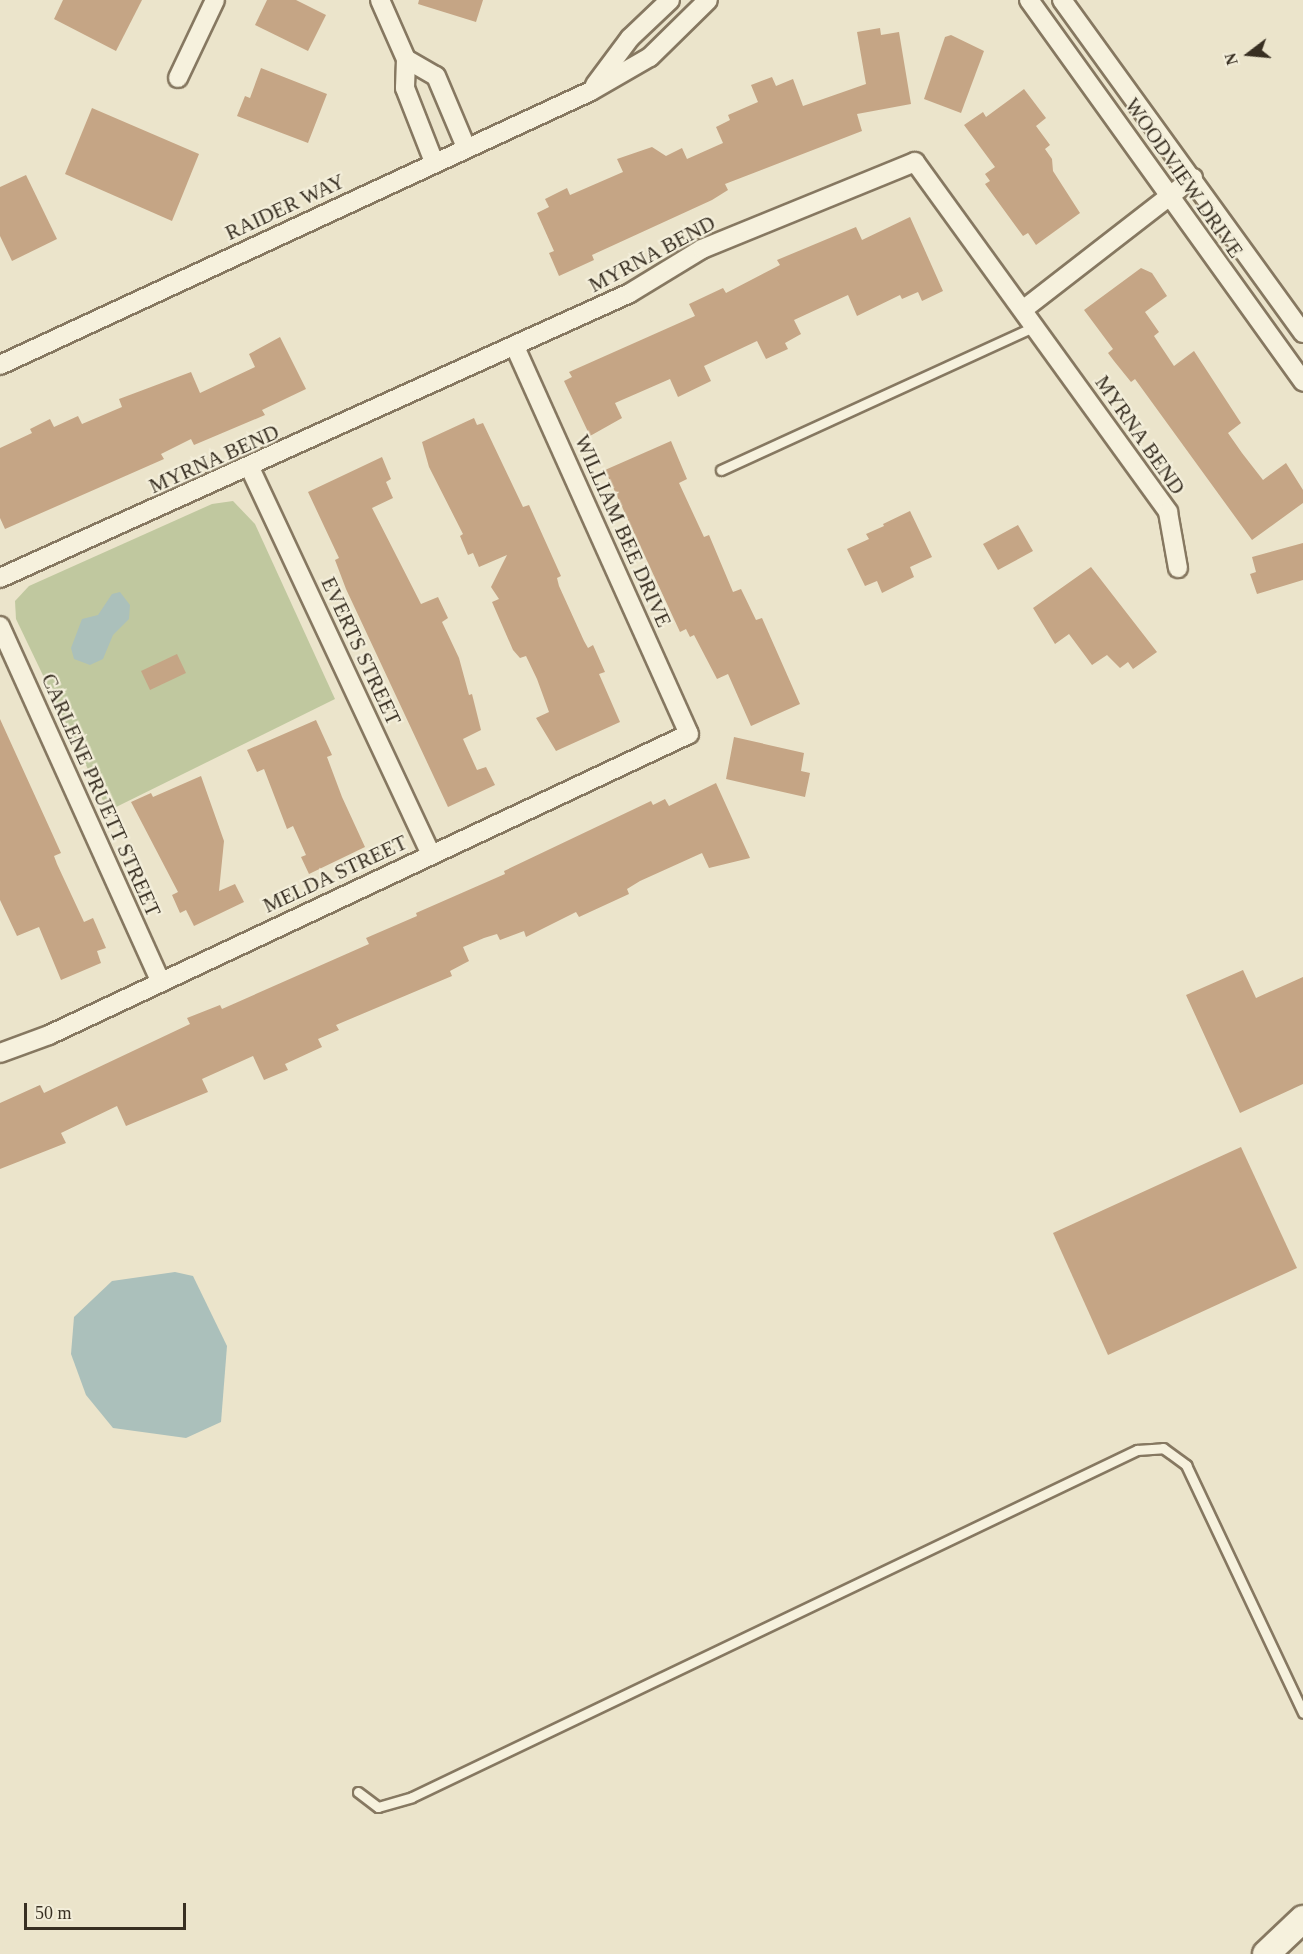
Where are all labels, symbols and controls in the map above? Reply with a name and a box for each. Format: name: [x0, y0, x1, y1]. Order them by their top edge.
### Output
north arrow: [1219, 24, 1279, 84]
text: N: [1221, 51, 1241, 67]
street label: WOODVIEW DRIVE: [1119, 93, 1249, 263]
street label: RAIDER WAY: [221, 168, 349, 246]
street label: MYRNA BEND: [584, 210, 720, 298]
street label: MYRNA BEND: [1089, 370, 1191, 500]
street label: MYRNA BEND: [145, 419, 283, 499]
street label: WILLIAM BEE DRIVE: [569, 431, 677, 631]
street label: EVERTS STREET: [316, 573, 406, 729]
street label: CARLENE PRUETT STREET: [36, 669, 166, 921]
street label: MELDA STREET: [259, 829, 411, 919]
scale bar: [27, 1891, 189, 1929]
text: 50 m: [35, 1903, 72, 1923]

